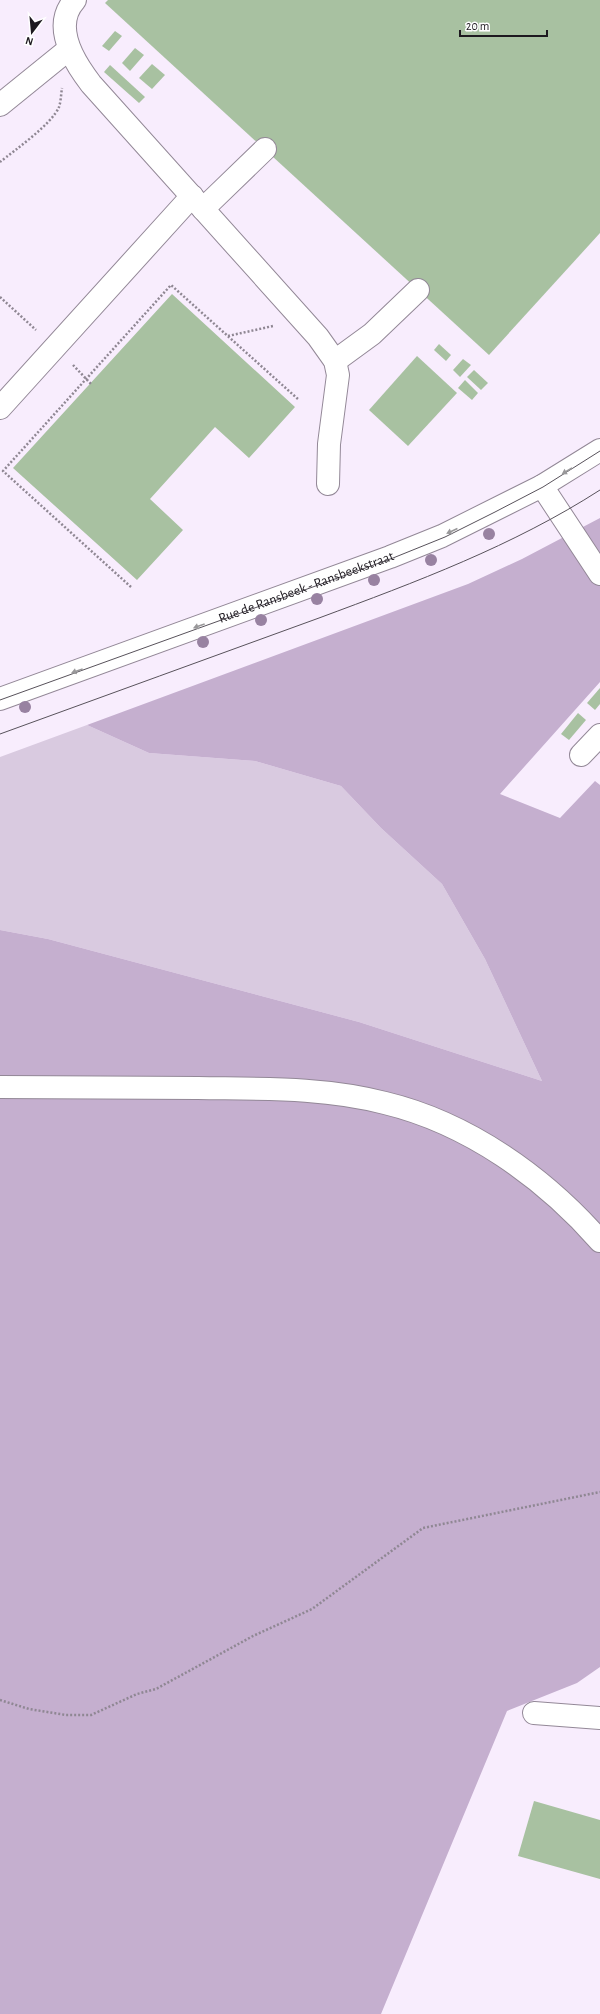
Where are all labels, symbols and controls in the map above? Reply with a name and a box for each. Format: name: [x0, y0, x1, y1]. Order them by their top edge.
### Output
north arrow: [12, 12, 52, 52]
scale bar: [460, 12, 547, 38]
text: 20 m: [466, 20, 489, 32]
text: N: [24, 35, 35, 47]
one-way arrow: [562, 467, 572, 475]
one-way arrow: [446, 528, 458, 534]
street label: Rue de Ransbeek - Ransbeekstraat: [217, 549, 397, 626]
one-way arrow: [193, 623, 205, 629]
one-way arrow: [71, 668, 83, 674]

